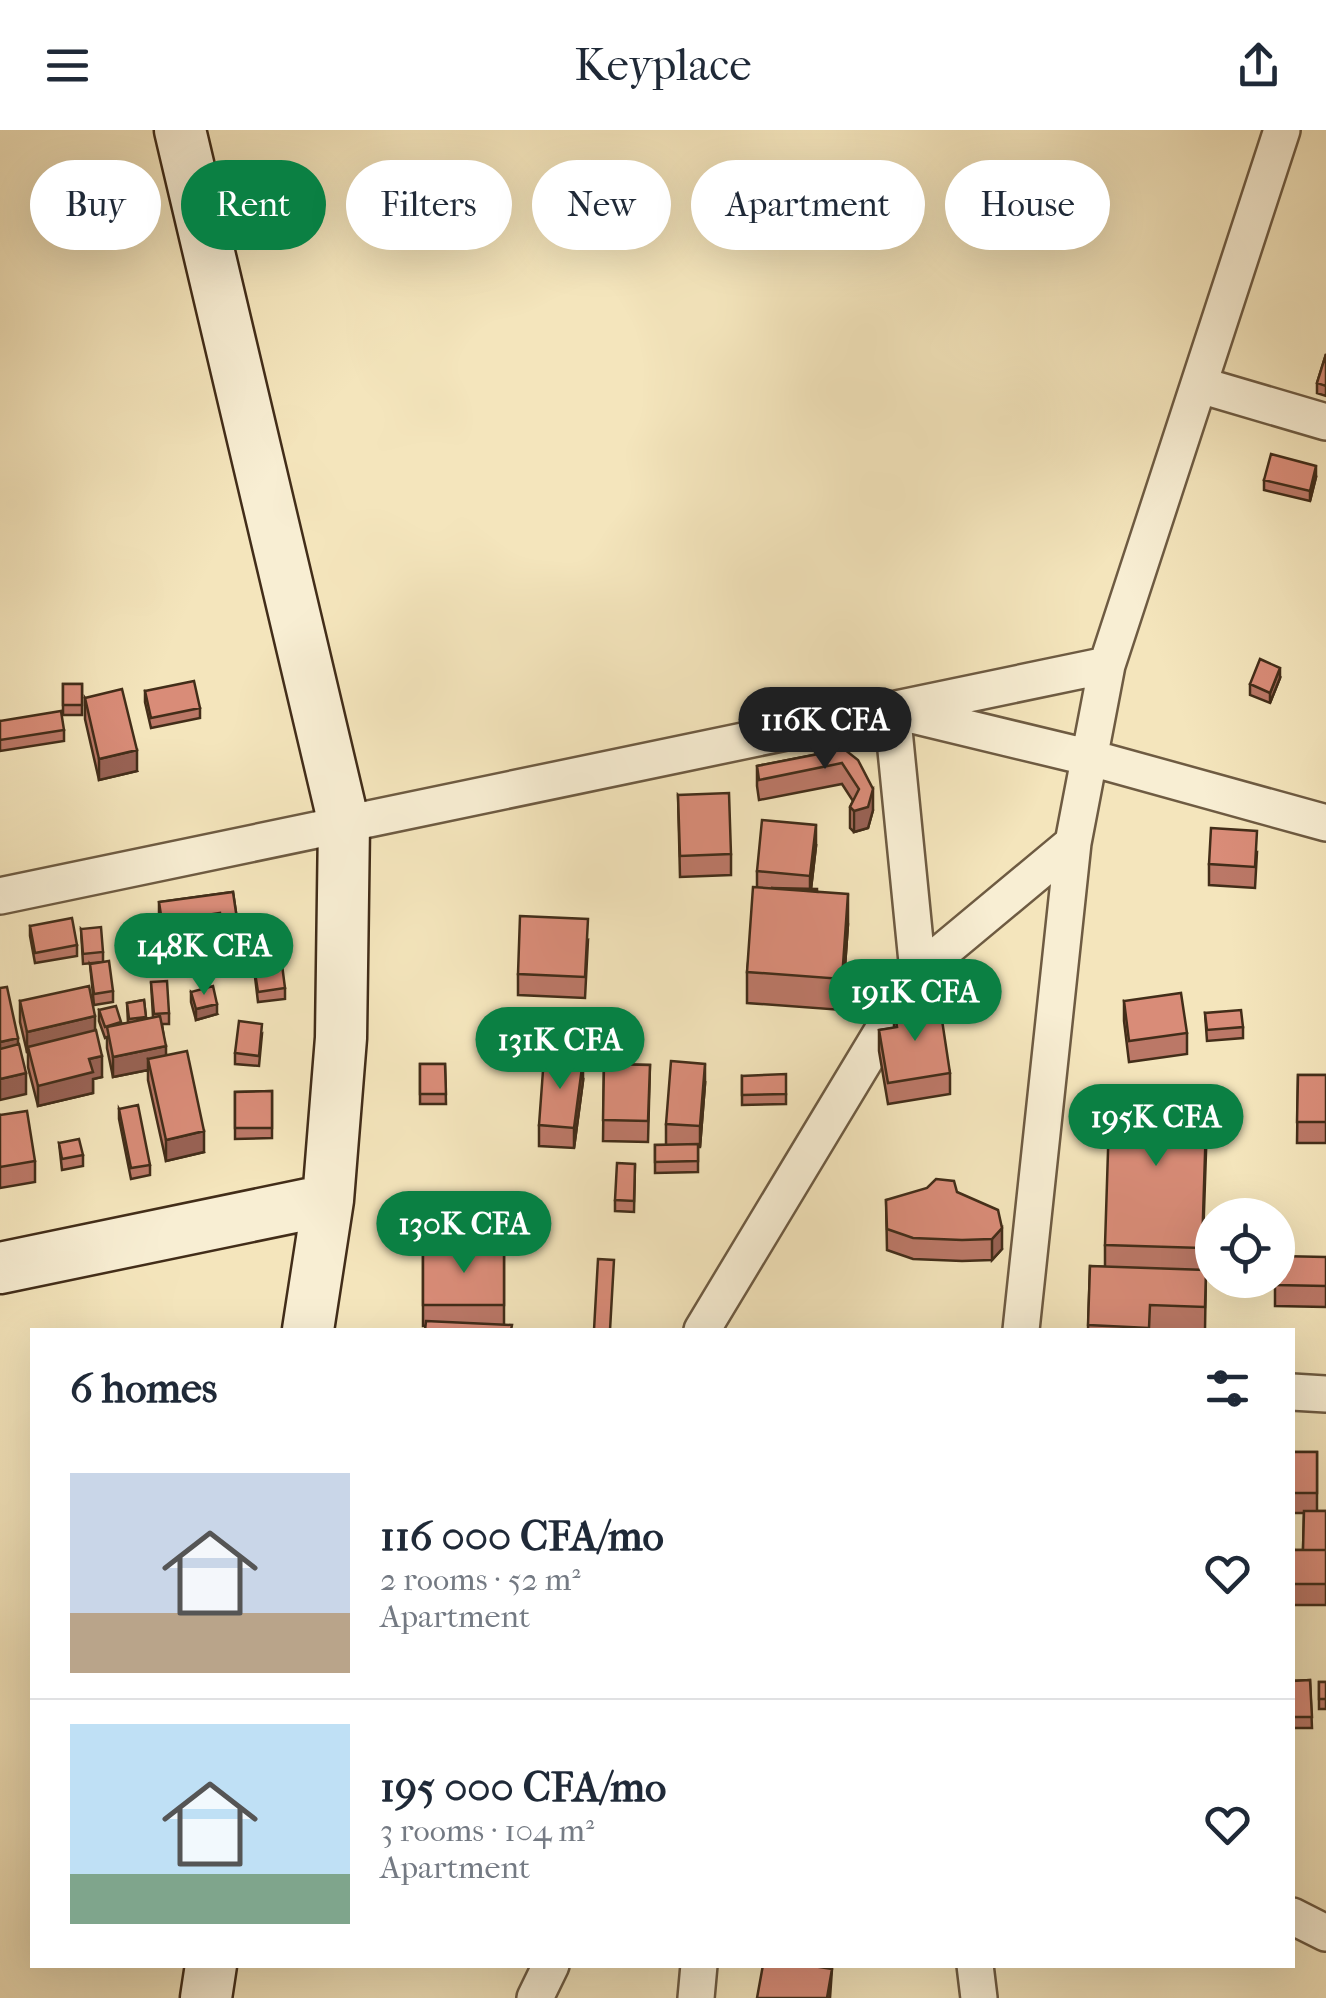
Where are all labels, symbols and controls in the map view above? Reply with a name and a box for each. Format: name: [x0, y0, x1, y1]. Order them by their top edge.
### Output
icon: menu: [40, 38, 95, 93]
icon: share: [1231, 38, 1286, 93]
text: Keyplace: [575, 39, 751, 92]
chip: Buy: [30, 160, 161, 250]
chip: Rent: [181, 160, 326, 250]
chip: Filters: [346, 160, 512, 250]
chip: New: [532, 160, 671, 250]
chip: Apartment: [691, 160, 925, 250]
chip: House: [945, 160, 1110, 250]
pin: 116K CFA: [722, 687, 928, 772]
text: 116K CFA: [760, 701, 890, 738]
pin: 148K CFA: [101, 913, 307, 998]
text: 148K CFA: [136, 927, 272, 964]
pin: 191K CFA: [812, 959, 1018, 1044]
text: 191K CFA: [851, 973, 979, 1010]
pin: 131K CFA: [457, 1007, 663, 1092]
text: 131K CFA: [497, 1021, 623, 1058]
pin: 195K CFA: [1053, 1084, 1259, 1169]
text: 195K CFA: [1090, 1098, 1222, 1135]
pin: 130K CFA: [361, 1191, 567, 1276]
map controls: [1195, 1198, 1295, 1298]
button: locate: [1195, 1198, 1295, 1298]
text: 130K CFA: [398, 1205, 530, 1242]
icon: filters: [1200, 1361, 1255, 1416]
text: 6 homes: [70, 1364, 217, 1413]
text: 116 000 CFA/mo: [380, 1512, 664, 1561]
icon: home: [150, 1513, 270, 1633]
icon: heart: [1200, 1546, 1255, 1601]
text: 2 rooms · 52 m²: [380, 1561, 580, 1598]
text: Apartment: [380, 1598, 530, 1635]
text: 195 000 CFA/mo: [380, 1763, 666, 1812]
icon: home: [150, 1764, 270, 1884]
icon: heart: [1200, 1797, 1255, 1852]
text: 3 rooms · 104 m²: [380, 1812, 594, 1849]
text: Apartment: [380, 1849, 530, 1886]

